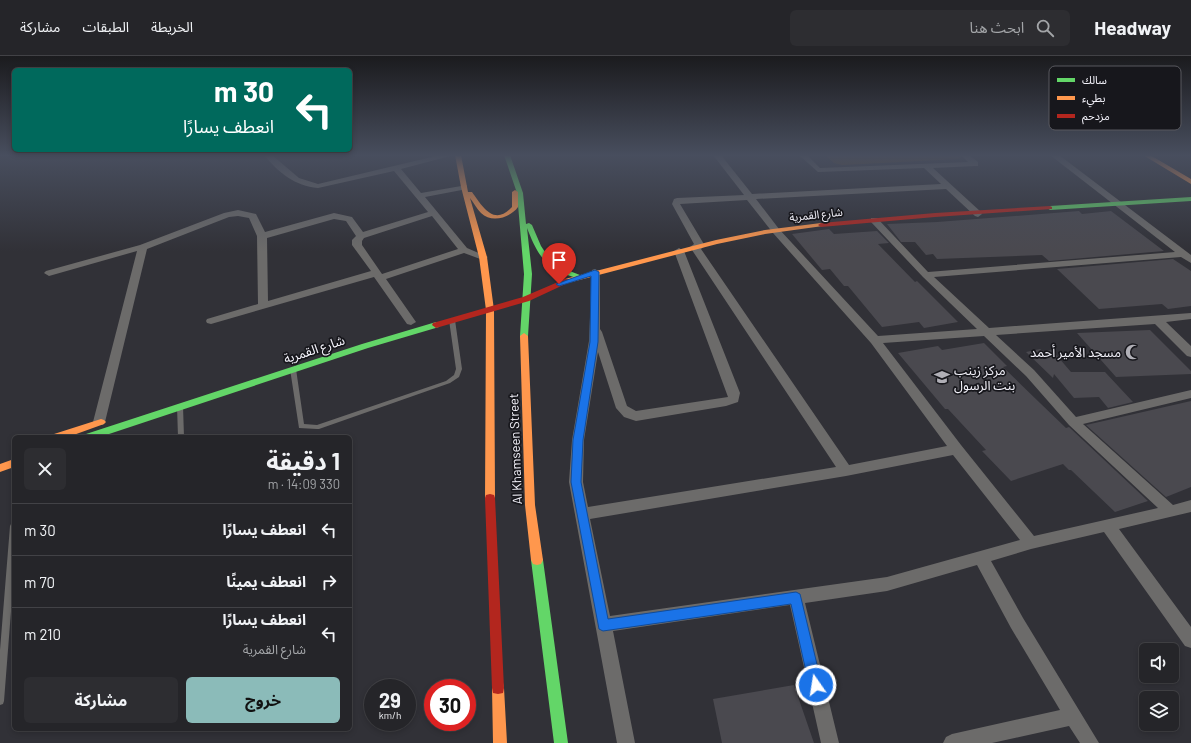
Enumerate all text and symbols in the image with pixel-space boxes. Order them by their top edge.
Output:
search box [790,10,1070,46]
text: Headway [1094,16,1171,39]
icon: search [1034,17,1056,39]
text: مشاركة [20,18,60,35]
text: الطبقات [82,18,129,35]
text: الخريطة [151,18,193,35]
text: ابحث هنا [970,18,1024,36]
legend [1049,66,1181,130]
text: سالك [1082,73,1107,86]
text: 30 m [214,74,274,108]
icon: left [288,84,340,136]
text: بطيء [1082,91,1105,108]
text: مزدحم [1082,109,1110,125]
text: انعطف يسارًا [183,115,274,137]
street label: شارع القمرية [789,205,844,225]
pin [542,243,576,284]
icon: arrive [548,249,570,271]
street label: شارع القمرية [281,332,348,369]
mosque icon: مسجد الأمير أحمد [1124,343,1142,361]
place label: مسجد الأمير أحمد [1030,344,1121,360]
place label: مركز زينب بنت الرسول [954,362,1015,394]
school or university icon: مركز زينب بنت الرسول [933,368,951,386]
street label: Al Khamseen Street [505,393,525,505]
text: 1 دقيقة [266,446,340,475]
button: close [24,448,66,490]
text: 330 m · 14:09 [268,476,340,492]
icon: left [318,519,340,541]
text: انعطف يسارًا [222,520,306,538]
text: 30 m [24,521,56,539]
icon: right [318,571,340,593]
text: انعطف يمينًا [226,572,306,590]
text: 70 m [24,573,55,591]
text: انعطف يسارًا [222,610,306,628]
icon: left [318,623,340,645]
text: 210 m [24,625,61,643]
text: شارع القمرية [243,641,306,657]
map controls [1139,643,1179,731]
button: sound [1139,643,1179,683]
position arrow [795,664,837,706]
button: مشاركة [24,677,178,723]
button: خروج [186,677,340,723]
speed limit sign: 30 [424,679,476,731]
text: 29 [379,688,401,712]
button: layers [1139,691,1179,731]
text: km/h [379,709,401,721]

